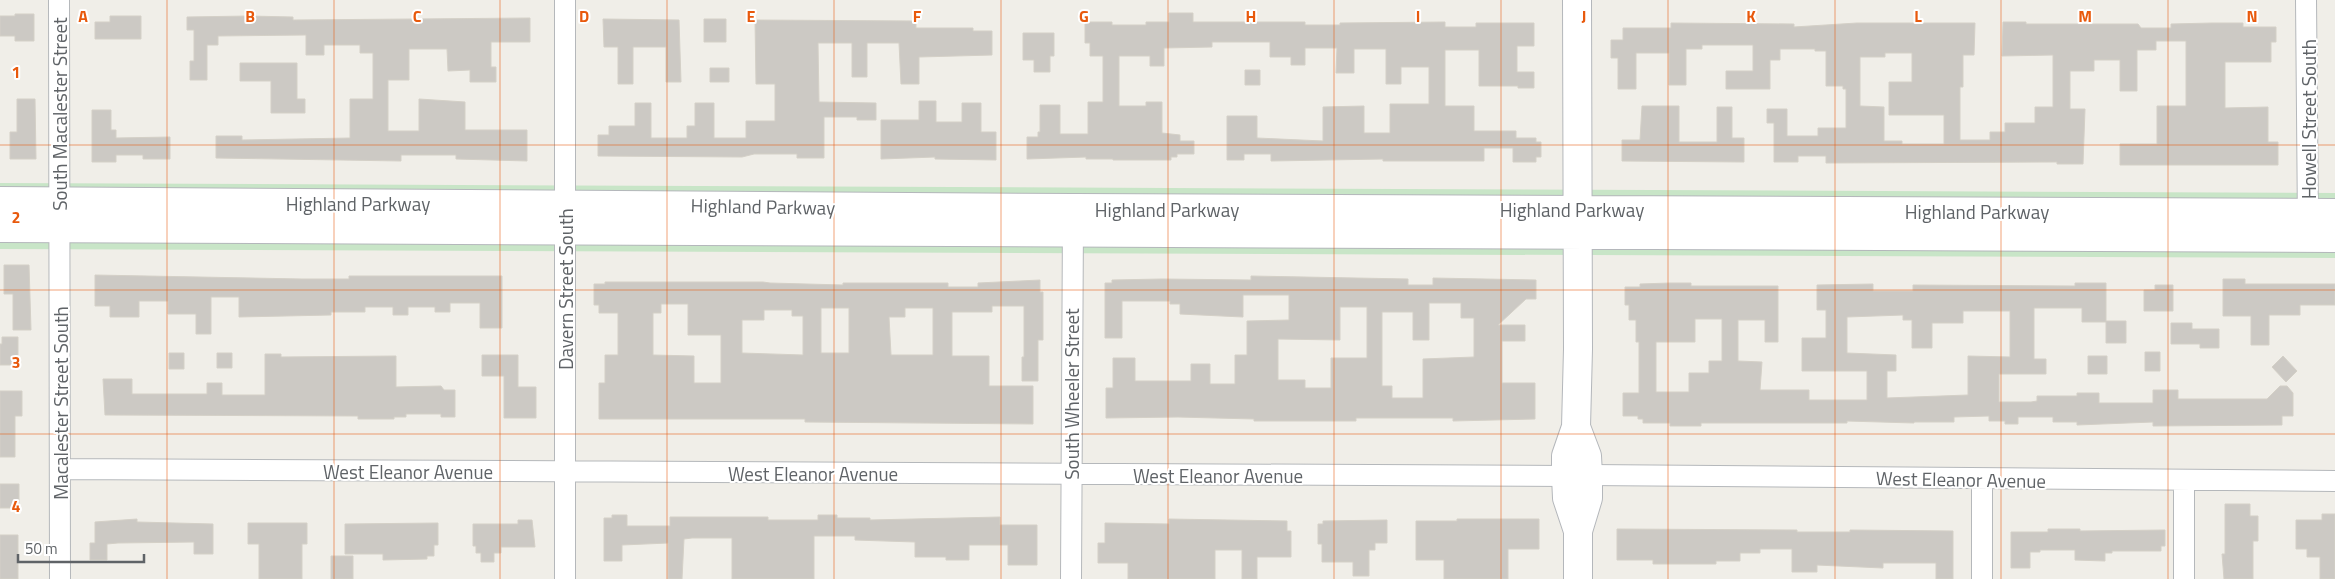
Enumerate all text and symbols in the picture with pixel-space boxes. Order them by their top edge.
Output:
text: A [78,4,88,28]
text: B [245,4,255,28]
text: C [413,4,422,28]
text: D [579,4,589,28]
text: E [747,4,756,28]
text: F [913,4,922,28]
text: G [1079,4,1089,28]
text: H [1246,4,1256,28]
text: I [1416,4,1420,28]
text: J [1582,4,1586,28]
text: K [1746,4,1756,28]
text: L [1914,4,1922,28]
text: M [2078,4,2092,28]
text: N [2246,4,2258,28]
street label: South Macalester Street [45,17,74,211]
street label: Howell Street South [2294,39,2323,199]
text: 1 [12,60,20,84]
street label: Highland Parkway [286,189,430,218]
street label: Highland Parkway [690,190,836,222]
street label: Highland Parkway [1095,195,1239,224]
street label: Highland Parkway [1500,195,1644,224]
street label: Highland Parkway [1905,197,2049,226]
text: 2 [12,205,20,229]
street label: Davern Street South [551,208,580,370]
street label: Macalester Street South [46,306,75,500]
street label: South Wheeler Street [1057,308,1086,480]
text: 3 [12,350,20,374]
street label: West Eleanor Avenue [323,457,493,486]
street label: West Eleanor Avenue [728,459,898,488]
street label: West Eleanor Avenue [1133,461,1303,490]
street label: West Eleanor Avenue [1876,463,2046,495]
text: 4 [12,494,21,518]
scale bar [18,532,144,564]
text: 50 m [25,537,58,560]

